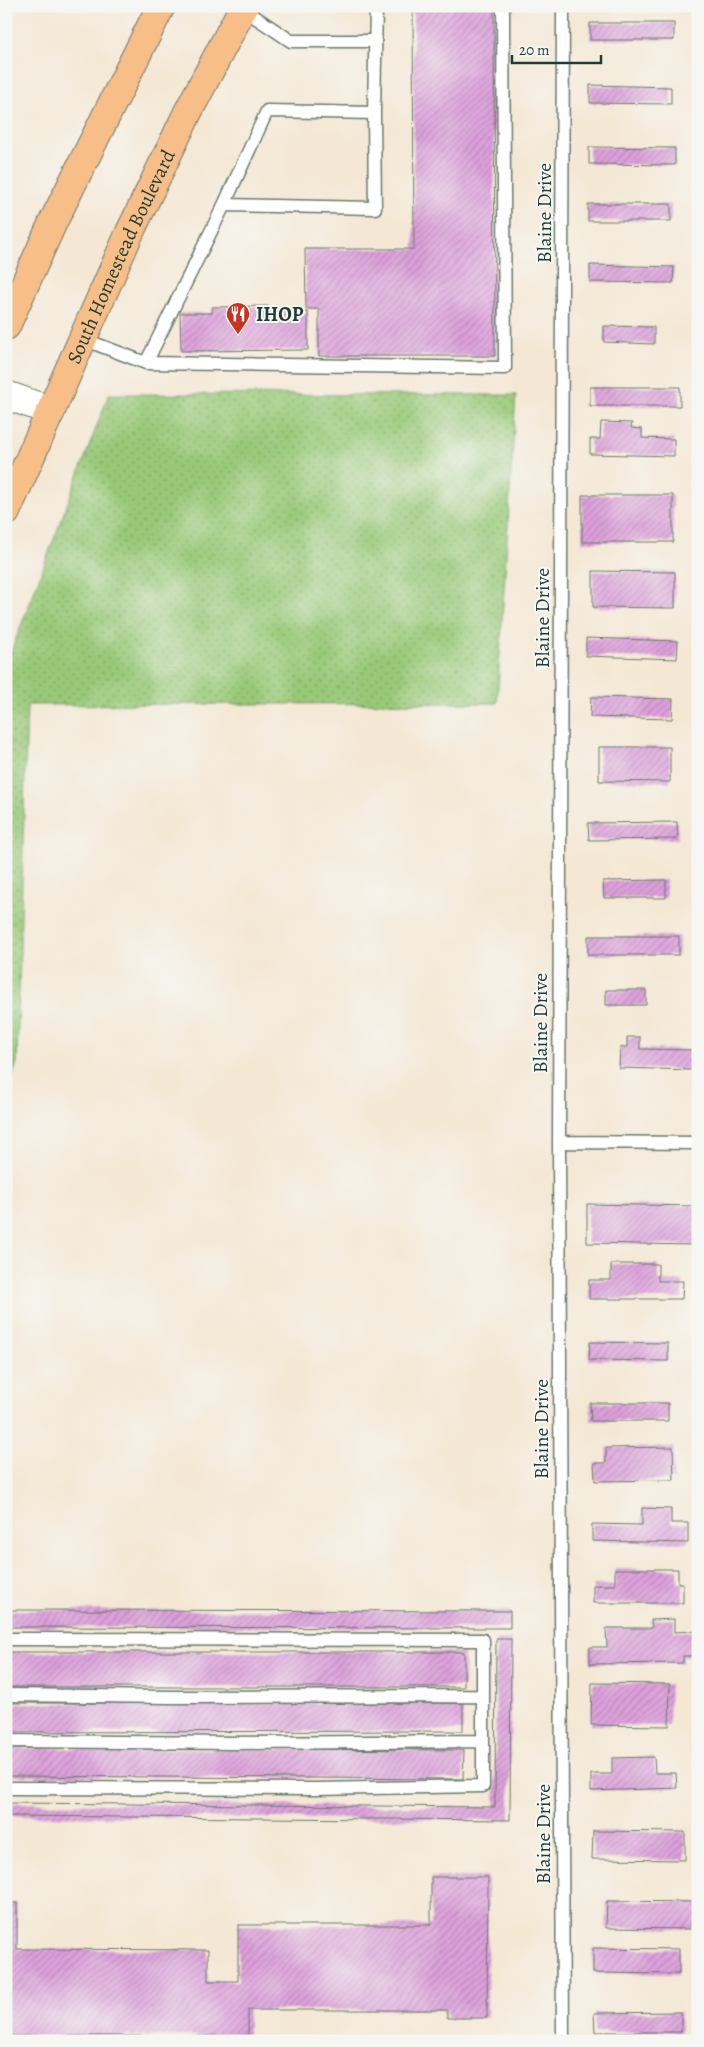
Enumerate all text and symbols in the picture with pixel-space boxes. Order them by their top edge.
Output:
scale bar [512,32,600,64]
text: 20 m [519,40,550,60]
street label: South Homestead Boulevard [60,145,182,368]
street label: Blaine Drive [531,163,558,263]
restaurant icon: IHOP [225,301,251,335]
place label: IHOP [256,301,304,328]
street label: Blaine Drive [529,568,556,668]
street label: Blaine Drive [527,973,554,1073]
street label: Blaine Drive [528,1379,555,1479]
street label: Blaine Drive [530,1784,557,1884]

